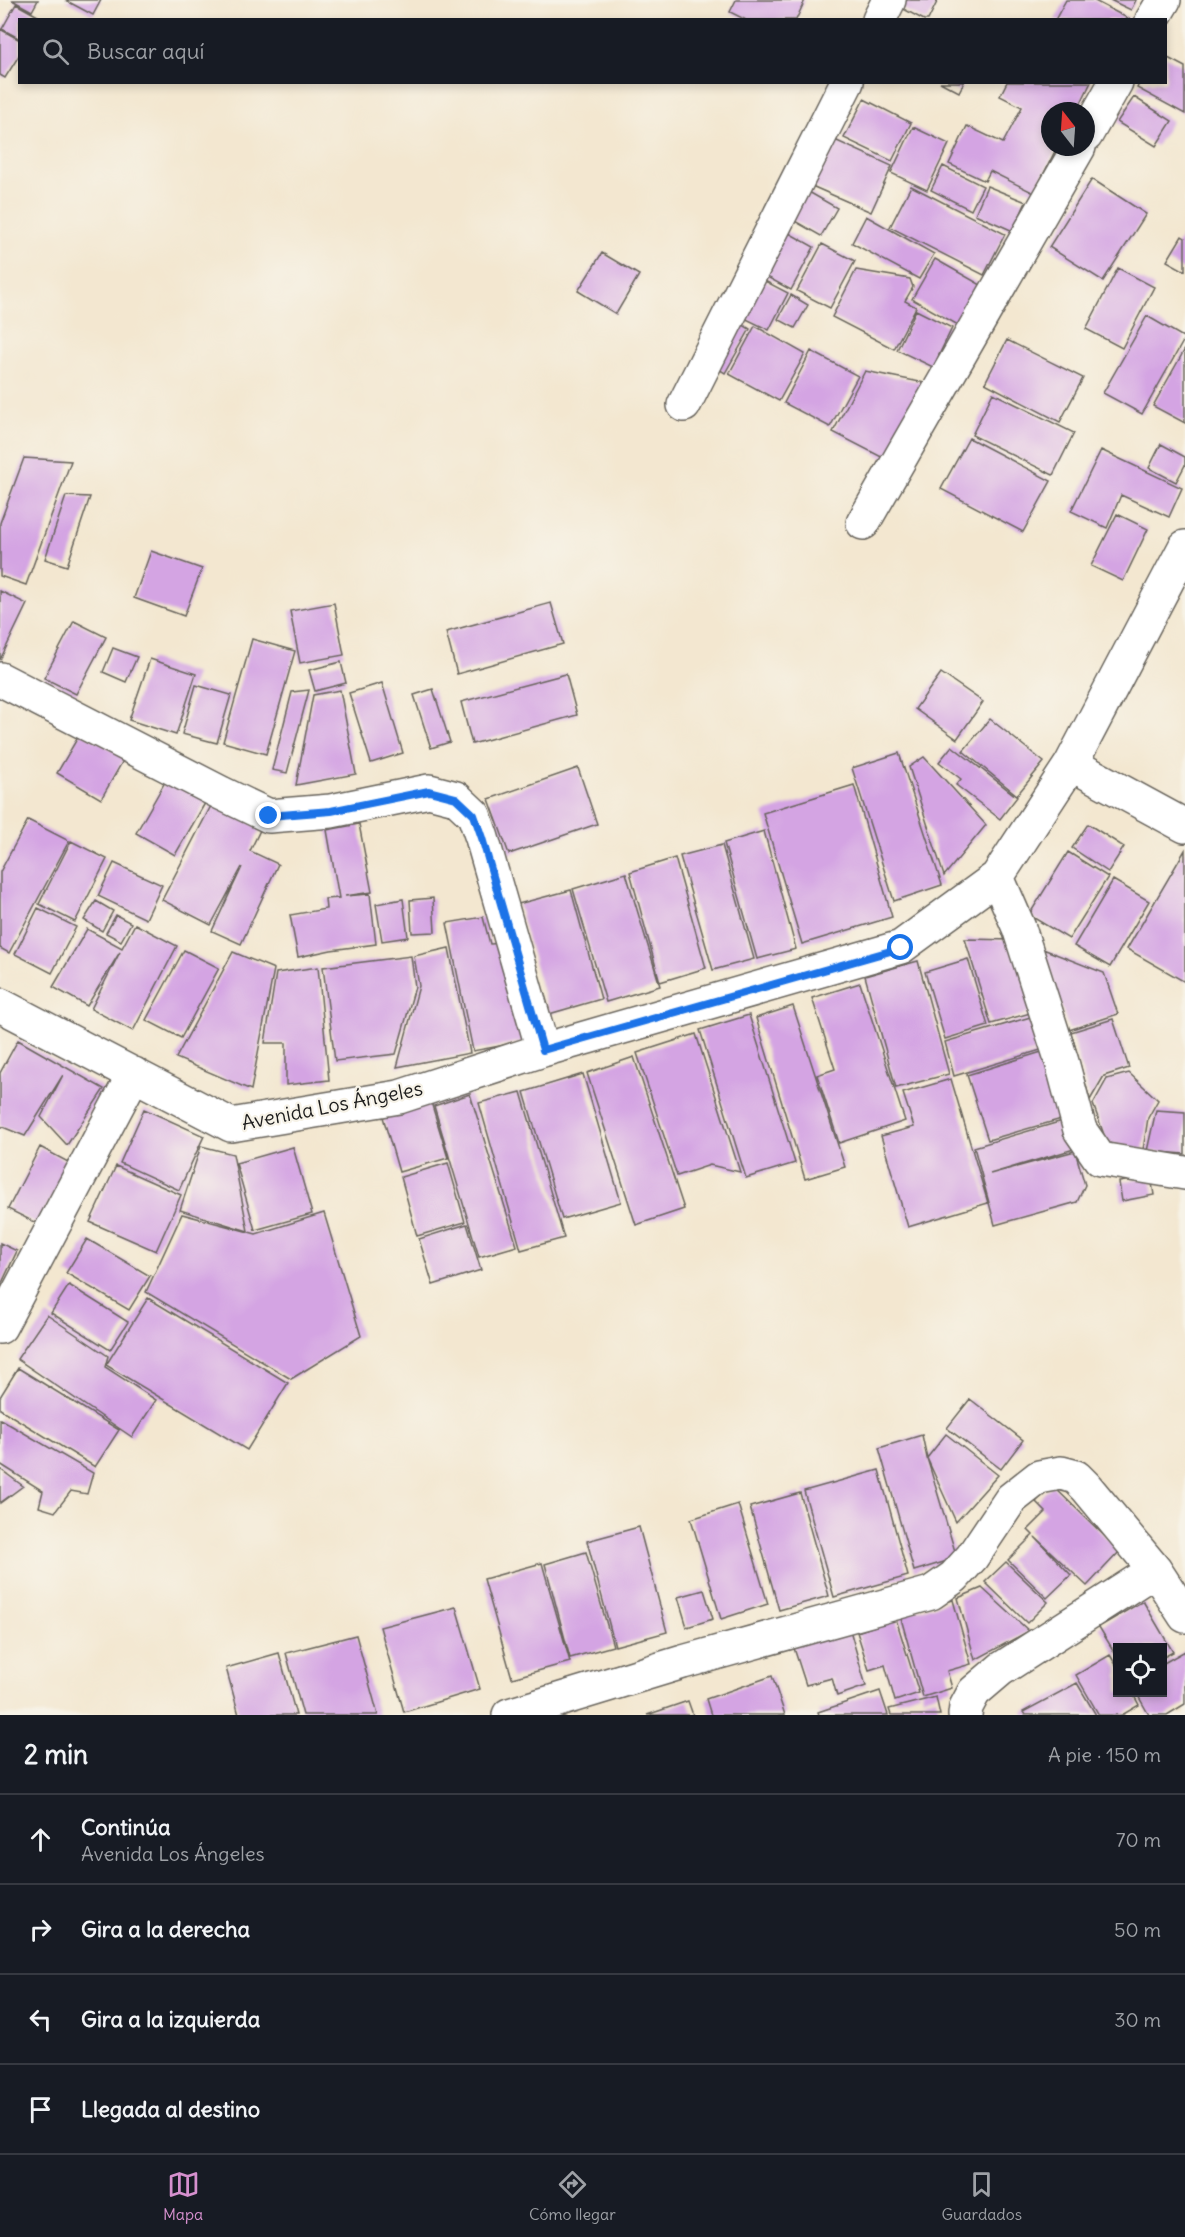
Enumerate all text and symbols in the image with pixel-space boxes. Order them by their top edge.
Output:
search box [18,18,1167,84]
icon: search [39,35,72,68]
text: Buscar aquí [87,37,204,65]
north arrow [1041,102,1095,156]
route end [255,802,281,828]
route start [887,934,913,960]
street label: Avenida Los Ángeles [239,1075,425,1135]
map controls [1113,1643,1167,1697]
button: locate [1113,1643,1167,1697]
text: 2 min [24,1738,88,1771]
text: A pie · 150 m [1048,1742,1161,1767]
text: Continúa [81,1813,170,1841]
icon: ahead [24,1823,57,1856]
text: 70 m [1116,1827,1161,1852]
text: Avenida Los Ángeles [81,1841,265,1866]
icon: right [24,1913,57,1946]
text: Gira a la derecha [81,1915,250,1943]
text: 50 m [1114,1917,1161,1942]
icon: left [24,2003,57,2036]
text: Gira a la izquierda [81,2005,260,2033]
text: 30 m [1114,2007,1161,2032]
icon: arrive [24,2093,57,2126]
text: Llegada al destino [81,2095,260,2123]
tab: Mapa [163,2168,203,2224]
tab: Cómo llegar [529,2168,616,2224]
tab: Guardados [942,2168,1022,2224]

